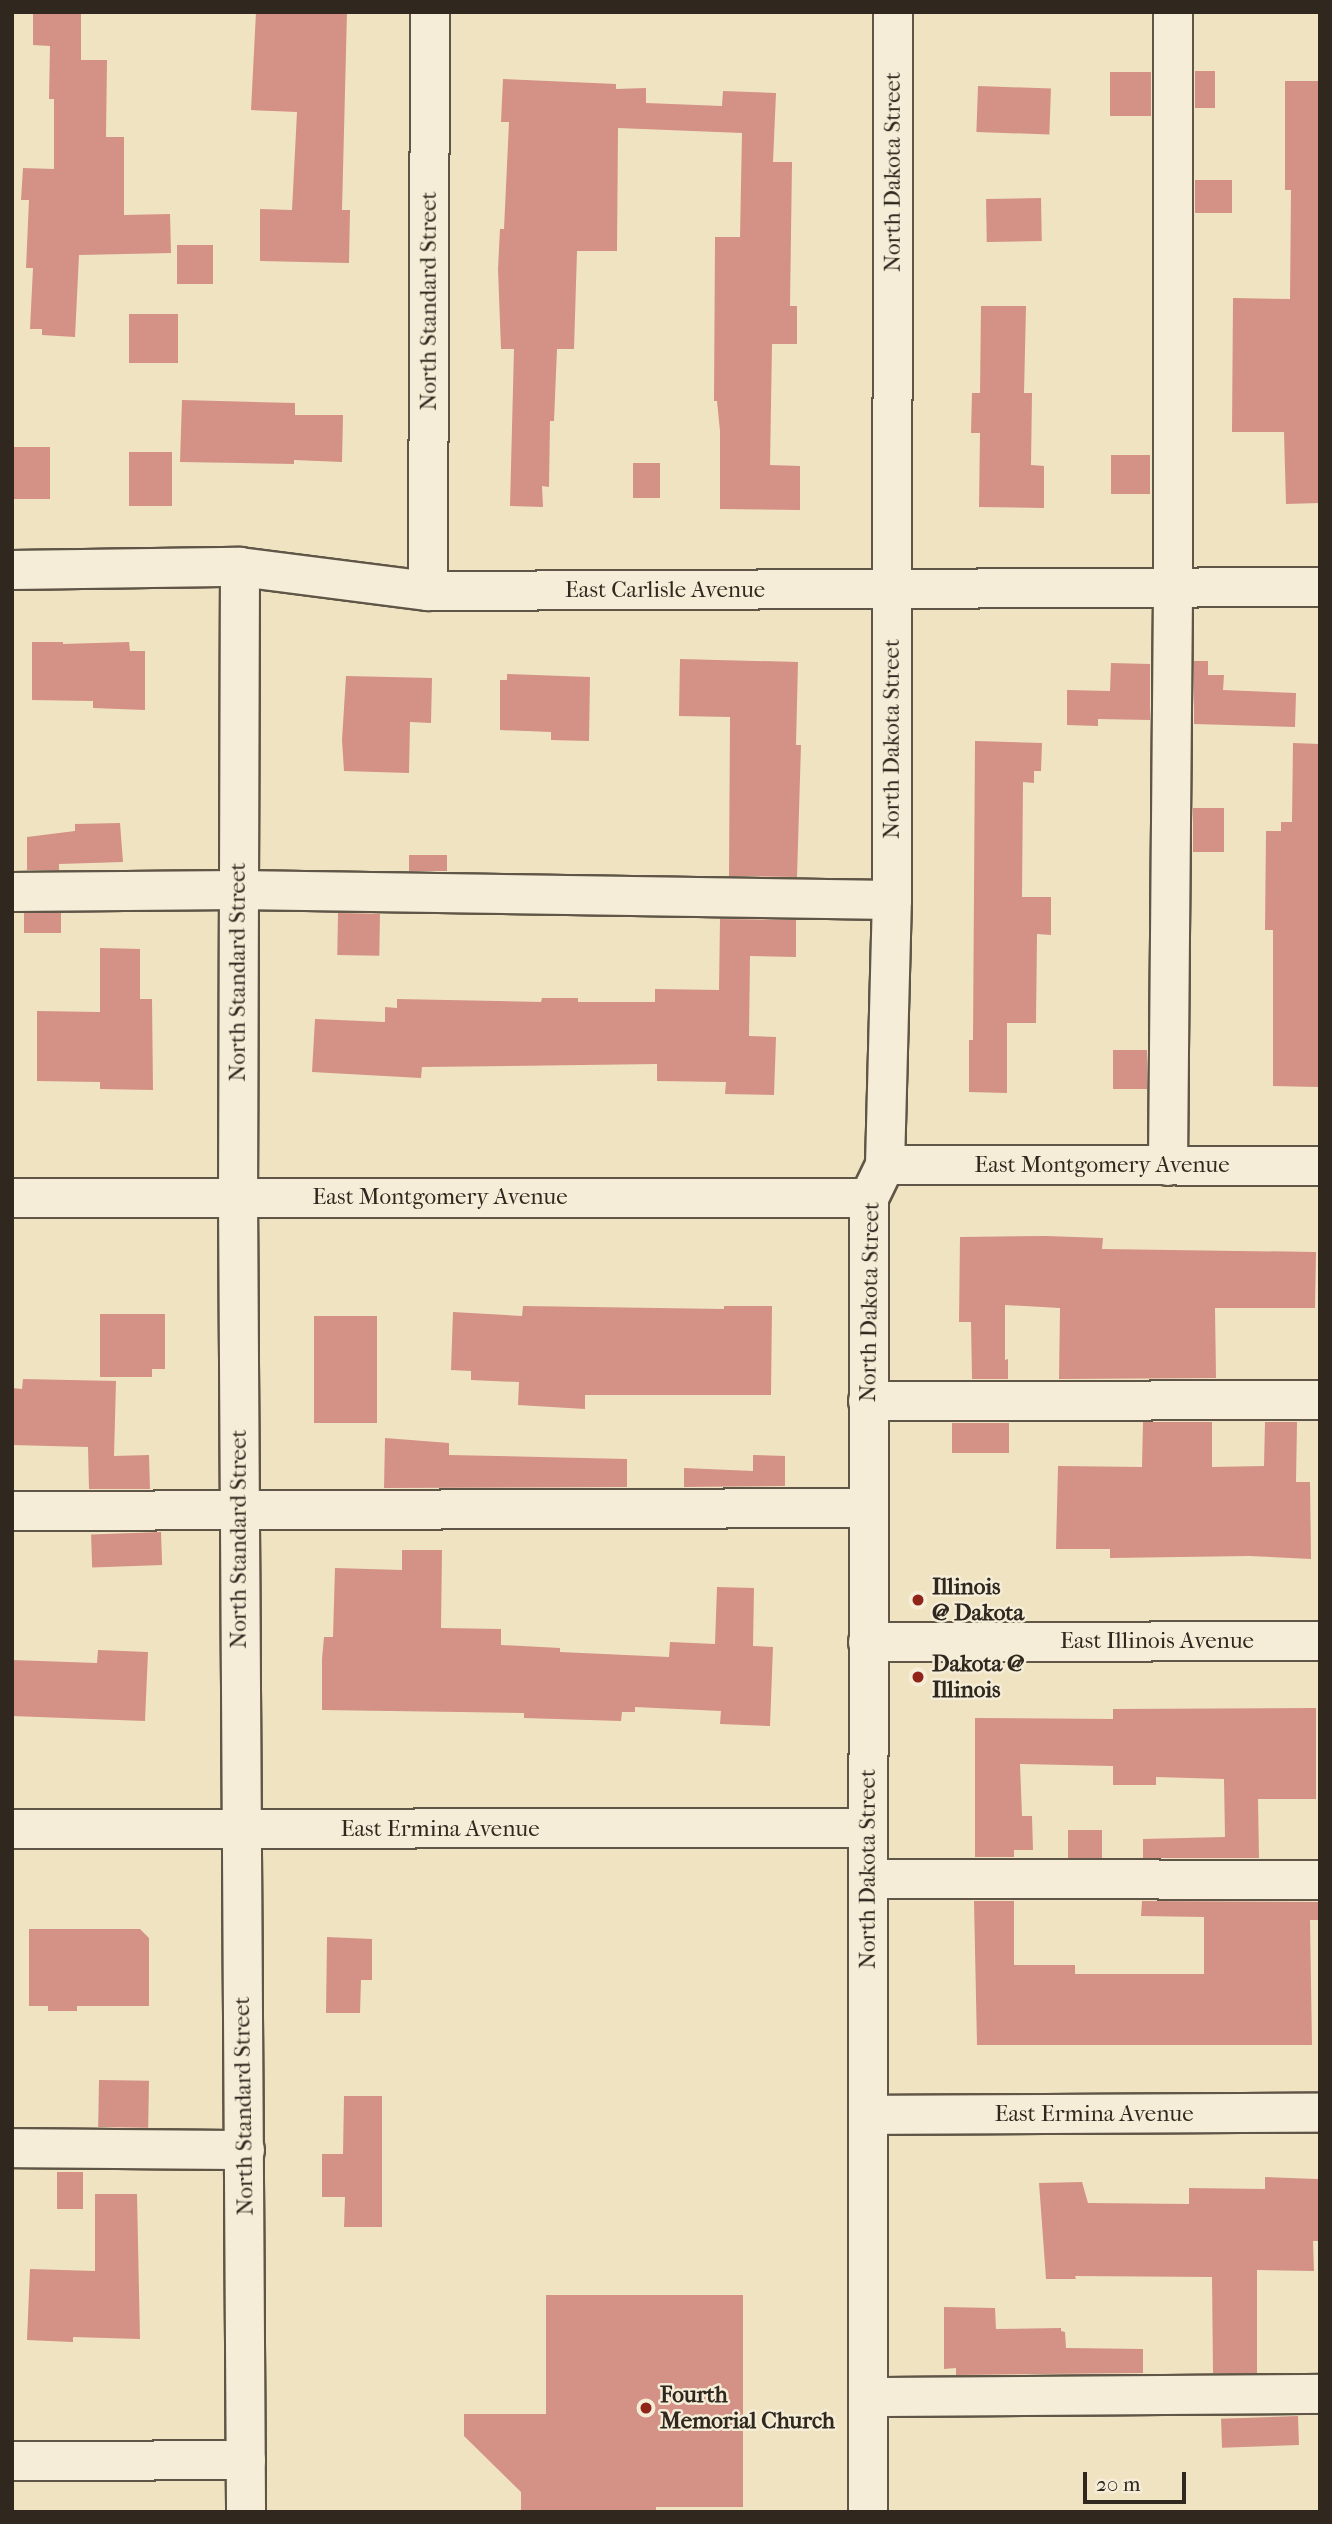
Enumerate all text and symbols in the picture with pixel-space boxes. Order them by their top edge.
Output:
street label: North Dakota Street [879,72,907,272]
street label: North Standard Street [415,191,443,411]
street label: East Carlisle Avenue [565,576,765,604]
street label: North Dakota Street [878,639,906,839]
street label: North Standard Street [224,862,252,1082]
street label: East Montgomery Avenue [974,1151,1230,1179]
street label: East Montgomery Avenue [312,1183,568,1211]
street label: North Dakota Street [854,1202,886,1402]
street label: North Standard Street [225,1429,253,1649]
place label: Illinois @ Dakota [932,1573,1024,1627]
marker: Illinois @ Dakota [910,1592,926,1608]
street label: East Illinois Avenue [1060,1627,1254,1655]
place label: Dakota @ Illinois [932,1650,1024,1704]
marker: Dakota @ Illinois [910,1669,926,1685]
street label: North Dakota Street [854,1769,882,1969]
street label: East Ermina Avenue [340,1815,540,1843]
street label: North Standard Street [228,1996,260,2216]
street label: East Ermina Avenue [994,2100,1194,2128]
place label: Fourth Memorial Church [660,2381,835,2435]
marker: Fourth Memorial Church [638,2400,654,2416]
scale bar [1087,2458,1190,2502]
text: 20 m [1096,2472,1140,2496]

